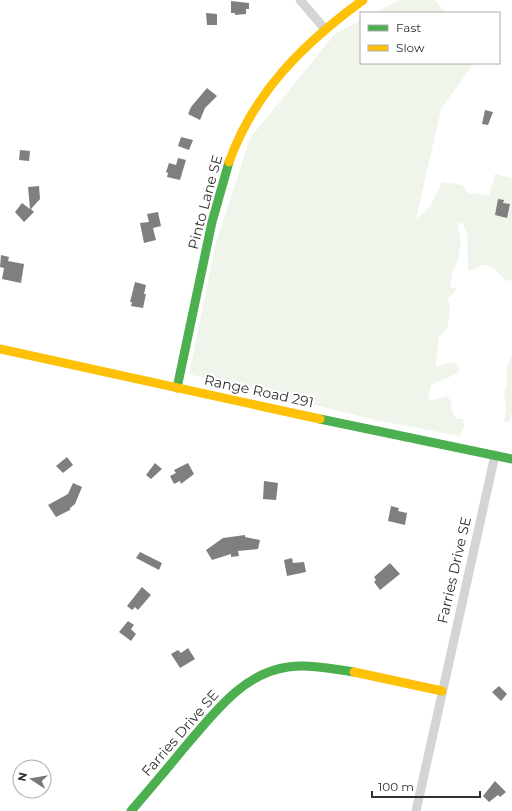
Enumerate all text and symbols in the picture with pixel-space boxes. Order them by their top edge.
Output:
legend [360,12,500,64]
text: Fast [396,20,421,35]
text: Slow [396,40,425,55]
street label: Pinto Lane SE [184,153,226,251]
street label: Range Road 291 [203,371,315,411]
street label: Farries Drive SE [433,515,475,625]
street label: Farries Drive SE [137,686,223,780]
north arrow [12,759,52,799]
text: N [14,771,30,783]
scale bar [372,773,480,799]
text: 100 m [378,779,414,794]

